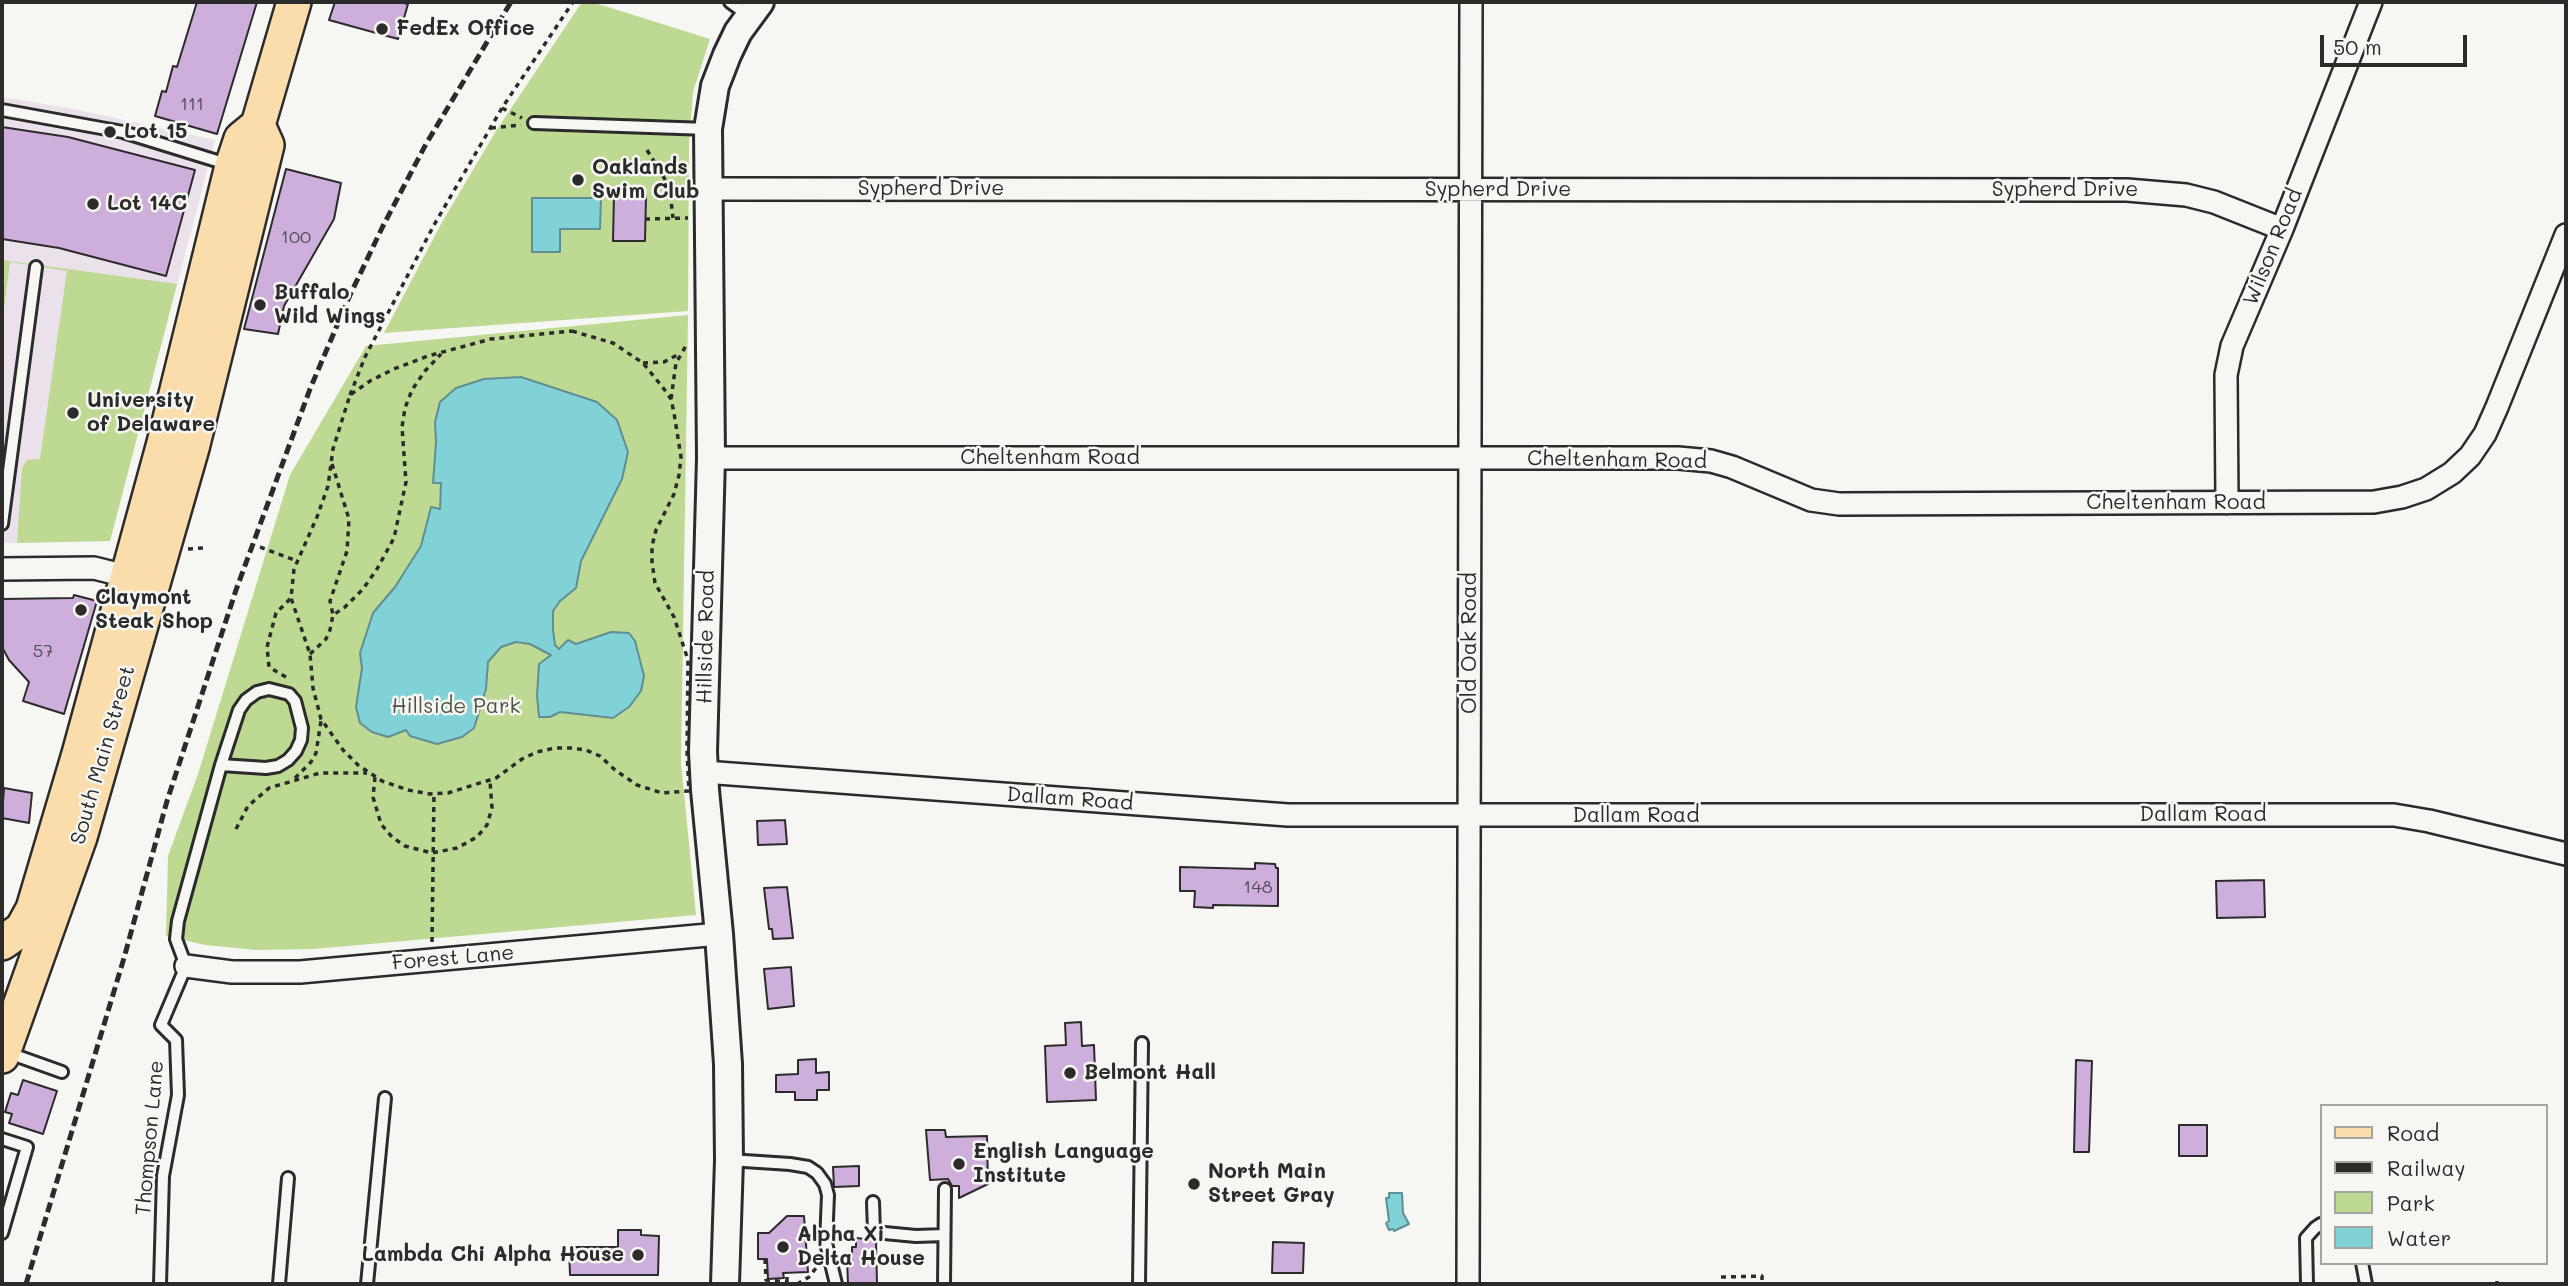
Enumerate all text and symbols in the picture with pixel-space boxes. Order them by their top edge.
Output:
place label: FedEx Office [396,16,535,42]
marker: FedEx Office [374,21,390,37]
scale bar [2323,21,2470,65]
text: 50 m [2333,33,2382,60]
house number: 111 [180,93,204,115]
place label: Lot 15 [124,119,187,145]
marker: Lot 15 [102,124,118,140]
place label: Oaklands Swim Club [592,155,699,205]
marker: Oaklands Swim Club [570,172,586,188]
street label: Sypherd Drive [858,176,1004,202]
street label: Sypherd Drive [1425,177,1571,203]
street label: Sypherd Drive [1992,177,2138,203]
street label: Wilson Road [2238,185,2308,309]
place label: Lot 14C [107,191,187,217]
marker: Lot 14C [85,196,101,212]
house number: 100 [281,226,311,248]
place label: Buffalo Wild Wings [274,280,386,330]
marker: Buffalo Wild Wings [252,297,268,313]
place label: University of Delaware [87,388,215,438]
marker: University of Delaware [65,405,81,421]
street label: Cheltenham Road [960,445,1140,471]
street label: Cheltenham Road [1527,446,1707,474]
street label: Cheltenham Road [2086,490,2266,516]
street label: Hillside Road [692,570,720,704]
street label: Old Oak Road [1457,572,1483,714]
place label: Claymont Steak Shop [95,585,213,635]
marker: Claymont Steak Shop [73,602,89,618]
house number: 57 [33,640,53,662]
street label: South Main Street [65,663,141,847]
park label: Hillside Park [391,694,521,720]
street label: Dallam Road [1006,782,1134,816]
street label: Dallam Road [2140,802,2266,828]
street label: Dallam Road [1573,803,1699,829]
house number: 148 [1243,876,1273,898]
street label: Forest Lane [391,940,515,976]
street label: Thompson Lane [131,1059,169,1217]
place label: Belmont Hall [1084,1060,1216,1086]
marker: Belmont Hall [1062,1065,1078,1081]
legend [2320,1104,2547,1265]
text: Road [2387,1119,2439,1146]
place label: English Language Institute [973,1139,1154,1189]
text: Railway [2387,1154,2466,1181]
marker: English Language Institute [951,1156,967,1172]
place label: North Main Street Gray [1208,1159,1335,1209]
marker: North Main Street Gray [1186,1176,1202,1192]
text: Park [2387,1189,2435,1216]
place label: Alpha Xi Delta House [797,1222,925,1272]
text: Water [2387,1224,2451,1251]
marker: Alpha Xi Delta House [775,1239,791,1255]
place label: Lambda Chi Alpha House [362,1242,624,1268]
marker: Lambda Chi Alpha House [630,1247,646,1263]

